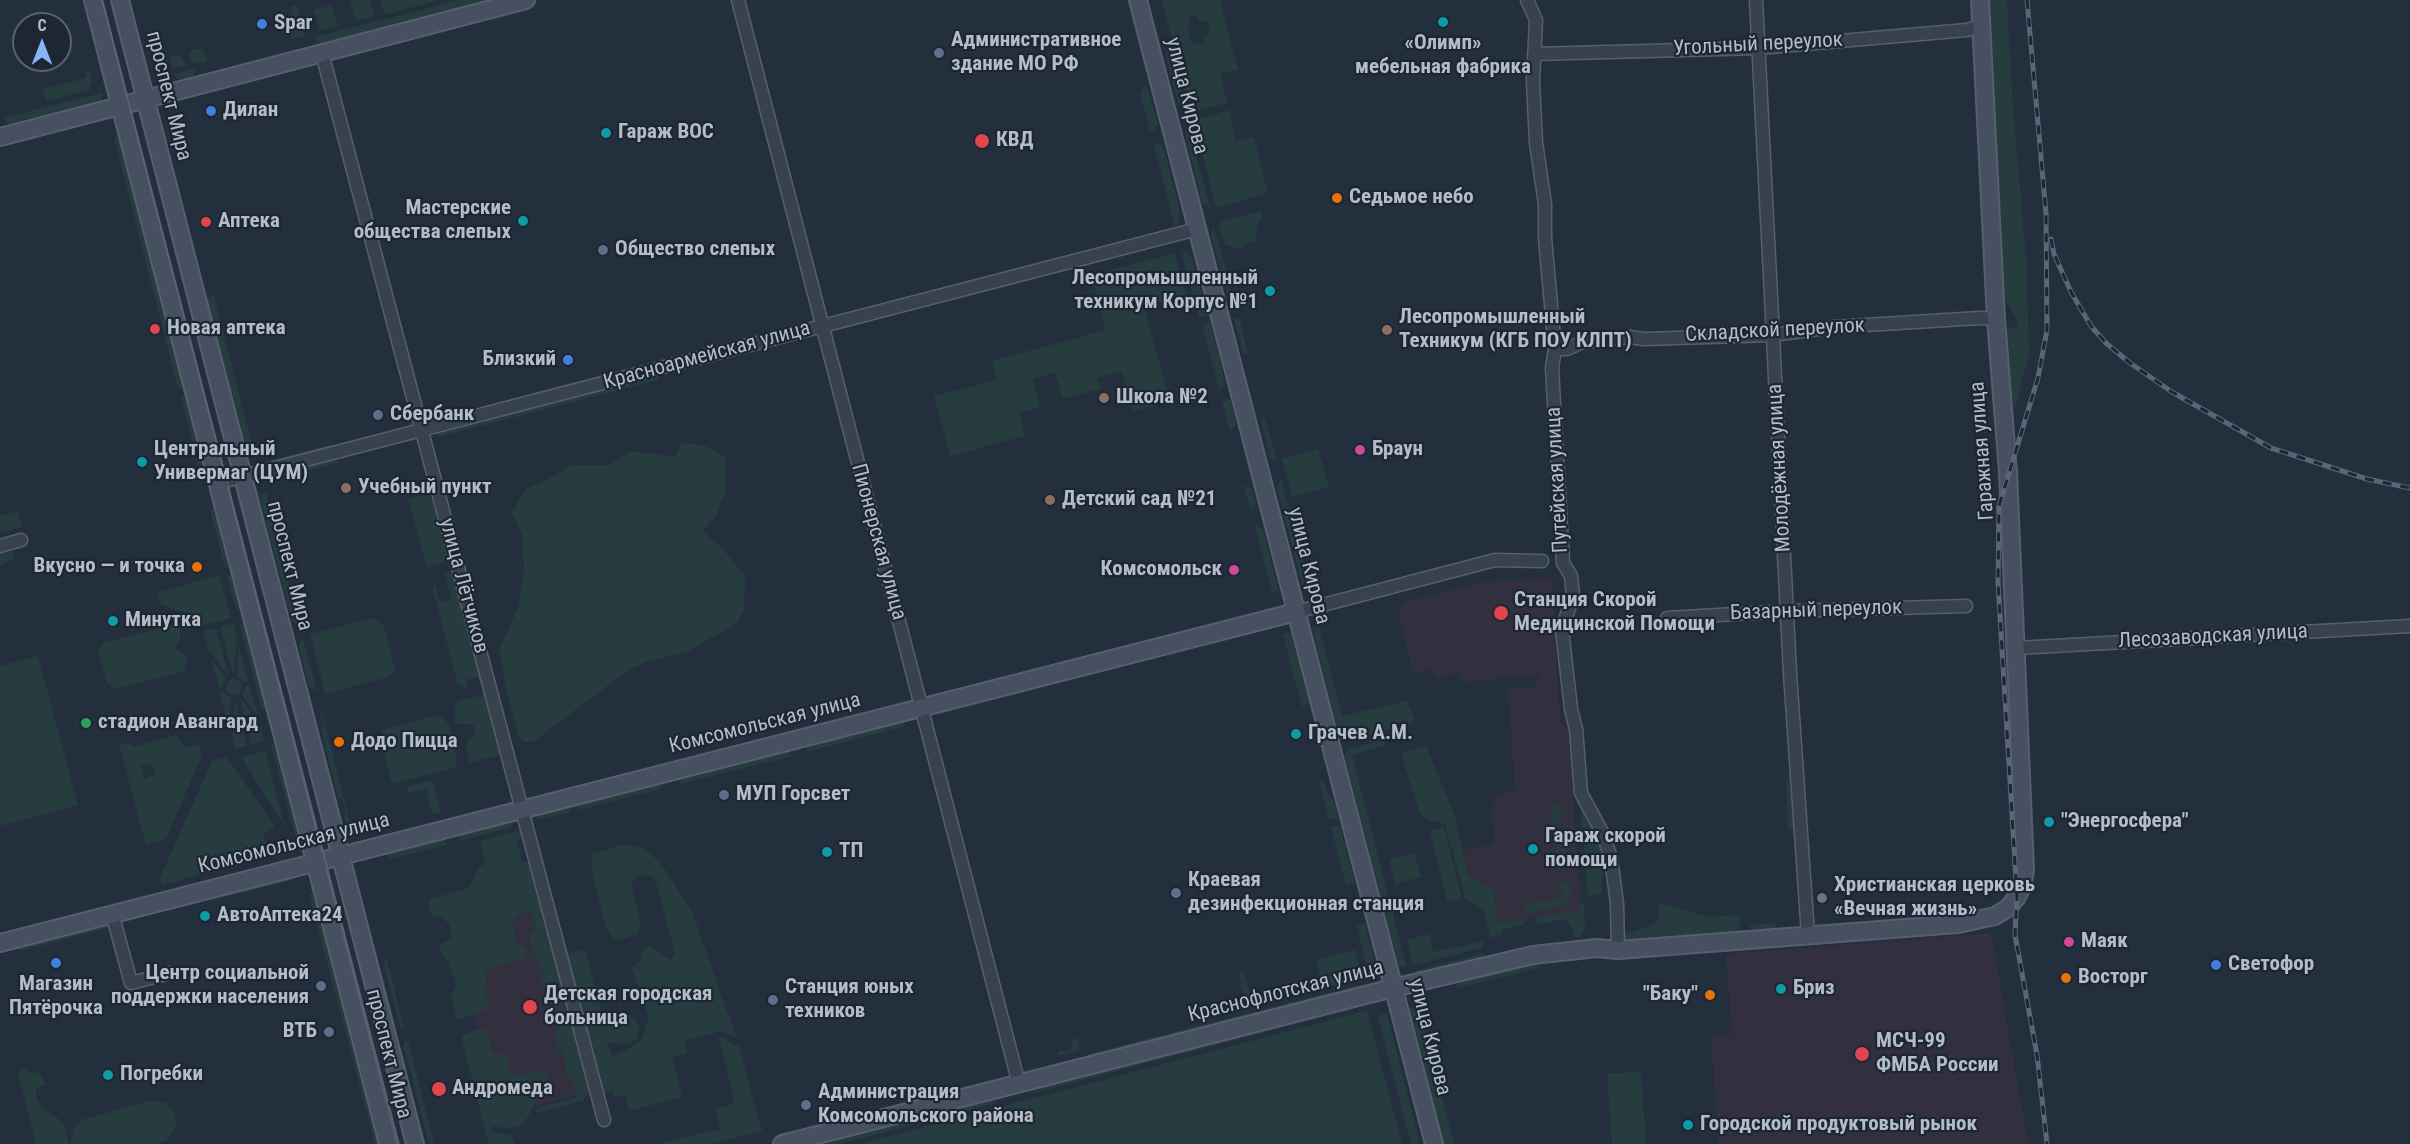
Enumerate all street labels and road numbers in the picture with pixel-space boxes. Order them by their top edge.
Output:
street label: Угольный переулок [1672,28,1844,62]
street label: проспект Мира [140,29,196,163]
street label: улица Кирова [1159,35,1213,157]
street label: Складской переулок [1684,314,1866,348]
street label: Красноармейская улица [601,316,813,396]
street label: Гаражная улица [1966,381,2000,521]
street label: Молодёжная улица [1763,383,1797,553]
street label: Путейская улица [1542,406,1574,554]
street label: Пионерская улица [845,461,911,623]
street label: проспект Мира [261,499,317,633]
street label: улица Кирова [1281,505,1335,627]
street label: улица Лётчиков [433,516,493,656]
street label: Базарный переулок [1730,595,1902,627]
street label: Лесозаводская улица [2118,619,2308,655]
street label: Комсомольская улица [667,688,863,760]
street label: Комсомольская улица [196,808,392,880]
street label: Краснофлотская улица [1186,955,1386,1029]
street label: улица Кирова [1402,976,1456,1098]
street label: проспект Мира [360,987,416,1121]

